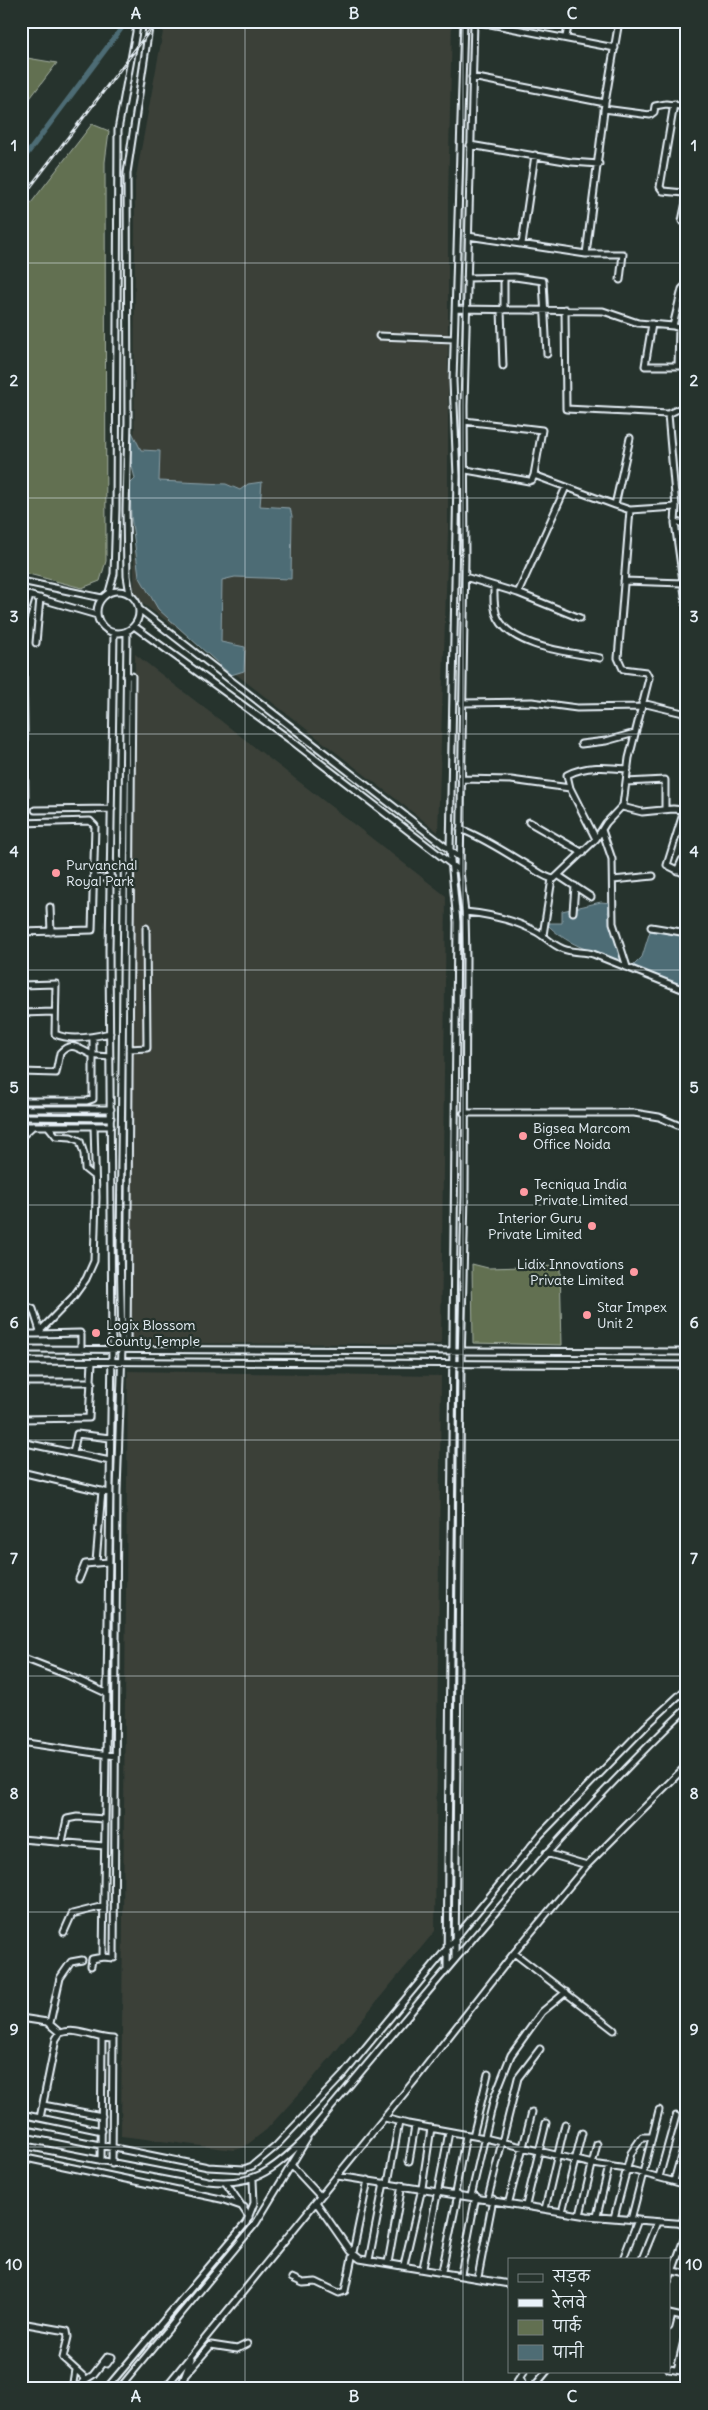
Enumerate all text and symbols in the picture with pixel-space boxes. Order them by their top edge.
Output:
text: A [131,3,141,23]
text: B [349,3,360,23]
text: C [567,3,578,23]
text: 1 [11,135,17,155]
text: 1 [691,135,697,155]
text: 2 [10,370,19,390]
text: 2 [690,370,699,390]
text: 3 [9,606,19,626]
text: 3 [689,606,699,626]
text: 4 [9,841,19,861]
text: 4 [689,841,699,861]
place label: Purvanchal Royal Park [66,856,137,890]
marker: Purvanchal Royal Park [50,867,62,879]
text: 5 [9,1077,19,1097]
text: 5 [689,1077,699,1097]
place label: Bigsea Marcom Office Noida [533,1119,630,1153]
marker: Bigsea Marcom Office Noida [517,1130,529,1142]
place label: Tecniqua India Private Limited [534,1175,628,1209]
marker: Tecniqua India Private Limited [518,1186,530,1198]
place label: Interior Guru Private Limited [488,1209,582,1243]
marker: Interior Guru Private Limited [586,1220,598,1232]
place label: Lidix Innovations Private Limited [517,1255,624,1289]
marker: Lidix Innovations Private Limited [628,1266,640,1278]
place label: Star Impex Unit 2 [597,1298,667,1332]
marker: Star Impex Unit 2 [581,1309,593,1321]
text: 6 [9,1312,19,1332]
text: 6 [689,1312,699,1332]
place label: Logix Blossom County Temple [106,1316,200,1350]
marker: Logix Blossom County Temple [90,1327,102,1339]
text: 7 [10,1548,18,1568]
text: 7 [690,1548,698,1568]
text: 8 [9,1783,19,1803]
text: 8 [689,1783,699,1803]
text: 9 [9,2019,19,2039]
text: 9 [689,2019,699,2039]
text: 10 [6,2254,22,2274]
text: 10 [686,2254,702,2274]
legend [508,2258,670,2372]
text: सड़क [552,2267,591,2287]
text: रेलवे [551,2289,587,2312]
text: पार्क [552,2315,583,2336]
text: पानी [552,2341,585,2362]
text: A [131,2386,141,2406]
text: B [349,2386,360,2406]
text: C [567,2386,578,2406]

